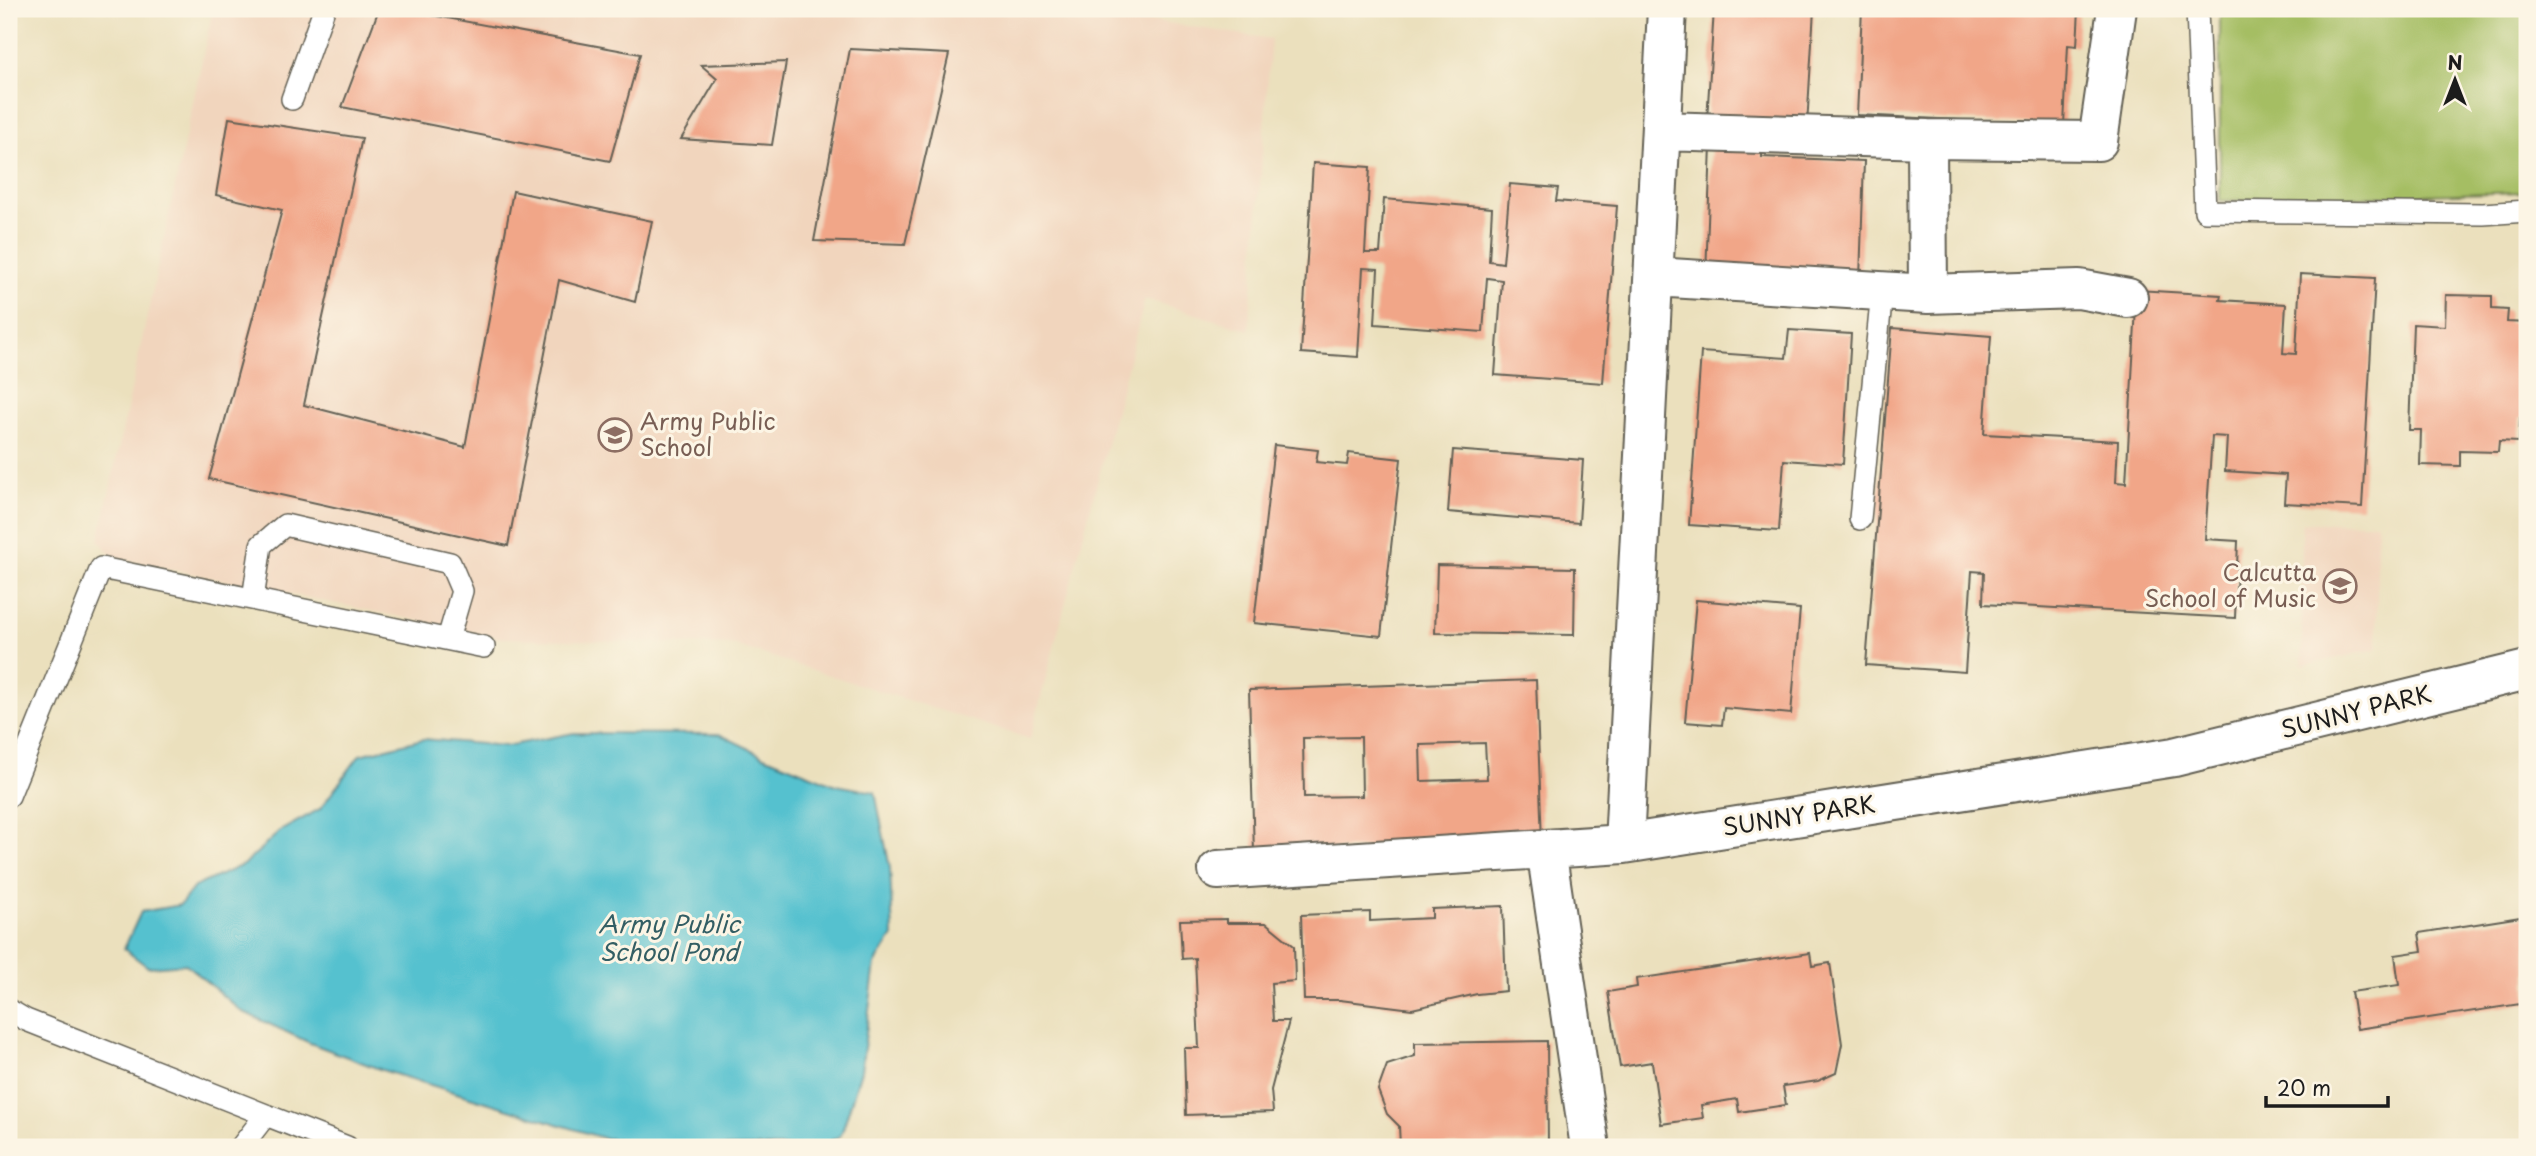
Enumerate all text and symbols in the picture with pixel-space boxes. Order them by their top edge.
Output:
north arrow [2420,46,2490,116]
text: N [2447,48,2463,76]
place label: Army Public School [640,403,776,464]
school or university icon: Army Public School [596,416,634,454]
place label: Calcutta School of Music [2145,554,2317,615]
school or university icon: Calcutta School of Music [2321,567,2359,605]
street label: SUNNY PARK [2277,675,2435,746]
street label: SUNNY PARK [1720,785,1878,844]
water label: Army Public School Pond [598,905,742,969]
scale bar [2266,1065,2389,1109]
text: 20 m [2277,1071,2331,1103]

